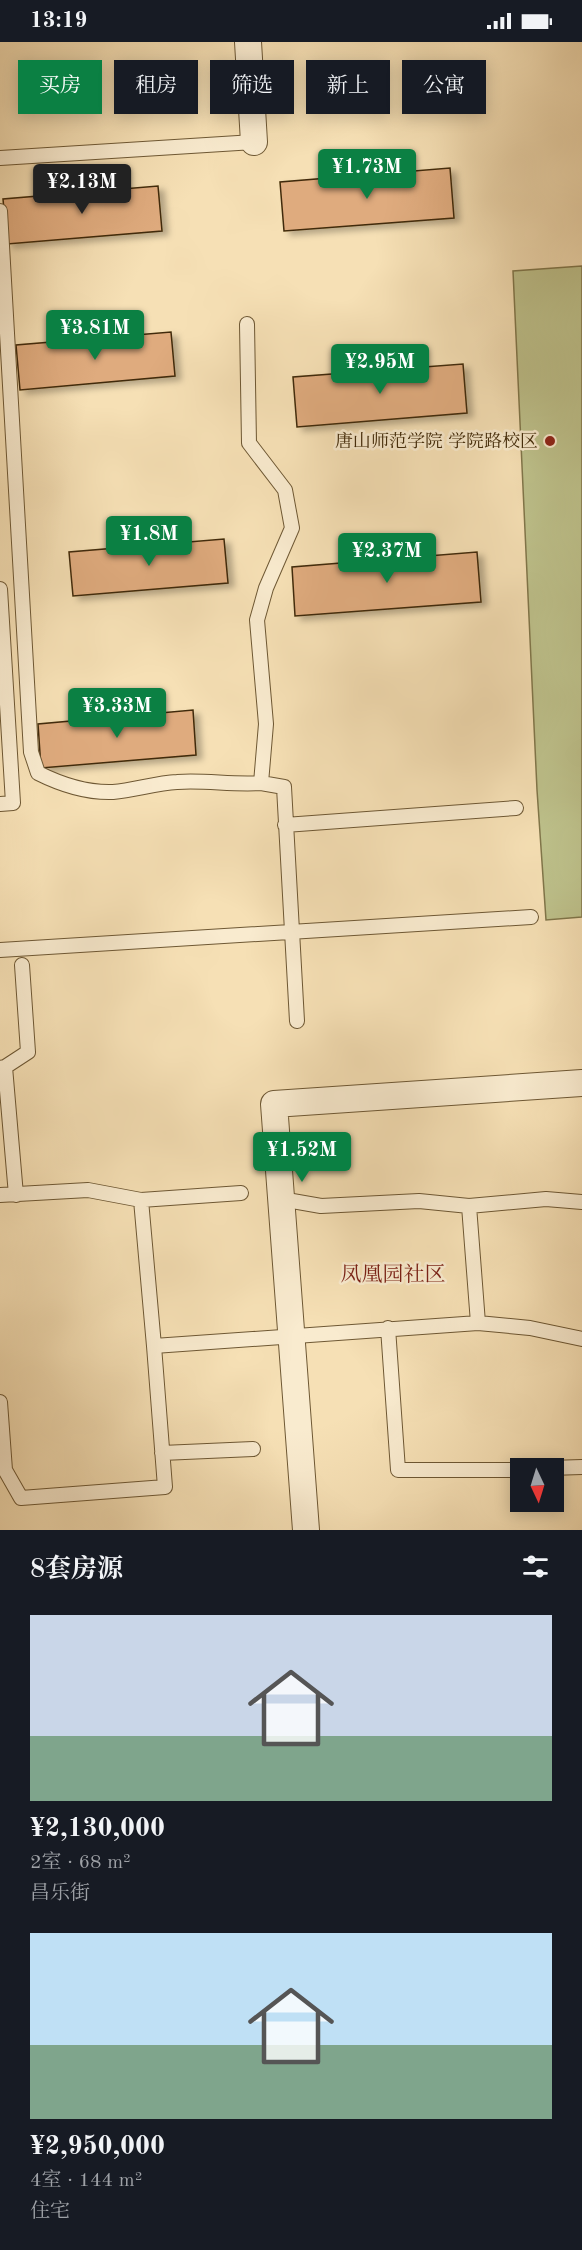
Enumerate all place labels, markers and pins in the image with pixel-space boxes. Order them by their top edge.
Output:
pin: ¥1.73M [318,149,416,200]
pin: ¥2.13M [33,164,131,215]
pin: ¥3.81M [46,310,144,361]
pin: ¥2.95M [331,344,429,395]
place label: 唐山师范学院 学院路校区 [335,431,538,451]
marker: 唐山师范学院 学院路校区 [543,434,557,448]
pin: ¥1.8M [107,516,191,567]
pin: ¥2.37M [338,533,436,584]
pin: ¥3.33M [68,688,166,739]
pin: ¥1.52M [253,1132,351,1183]

